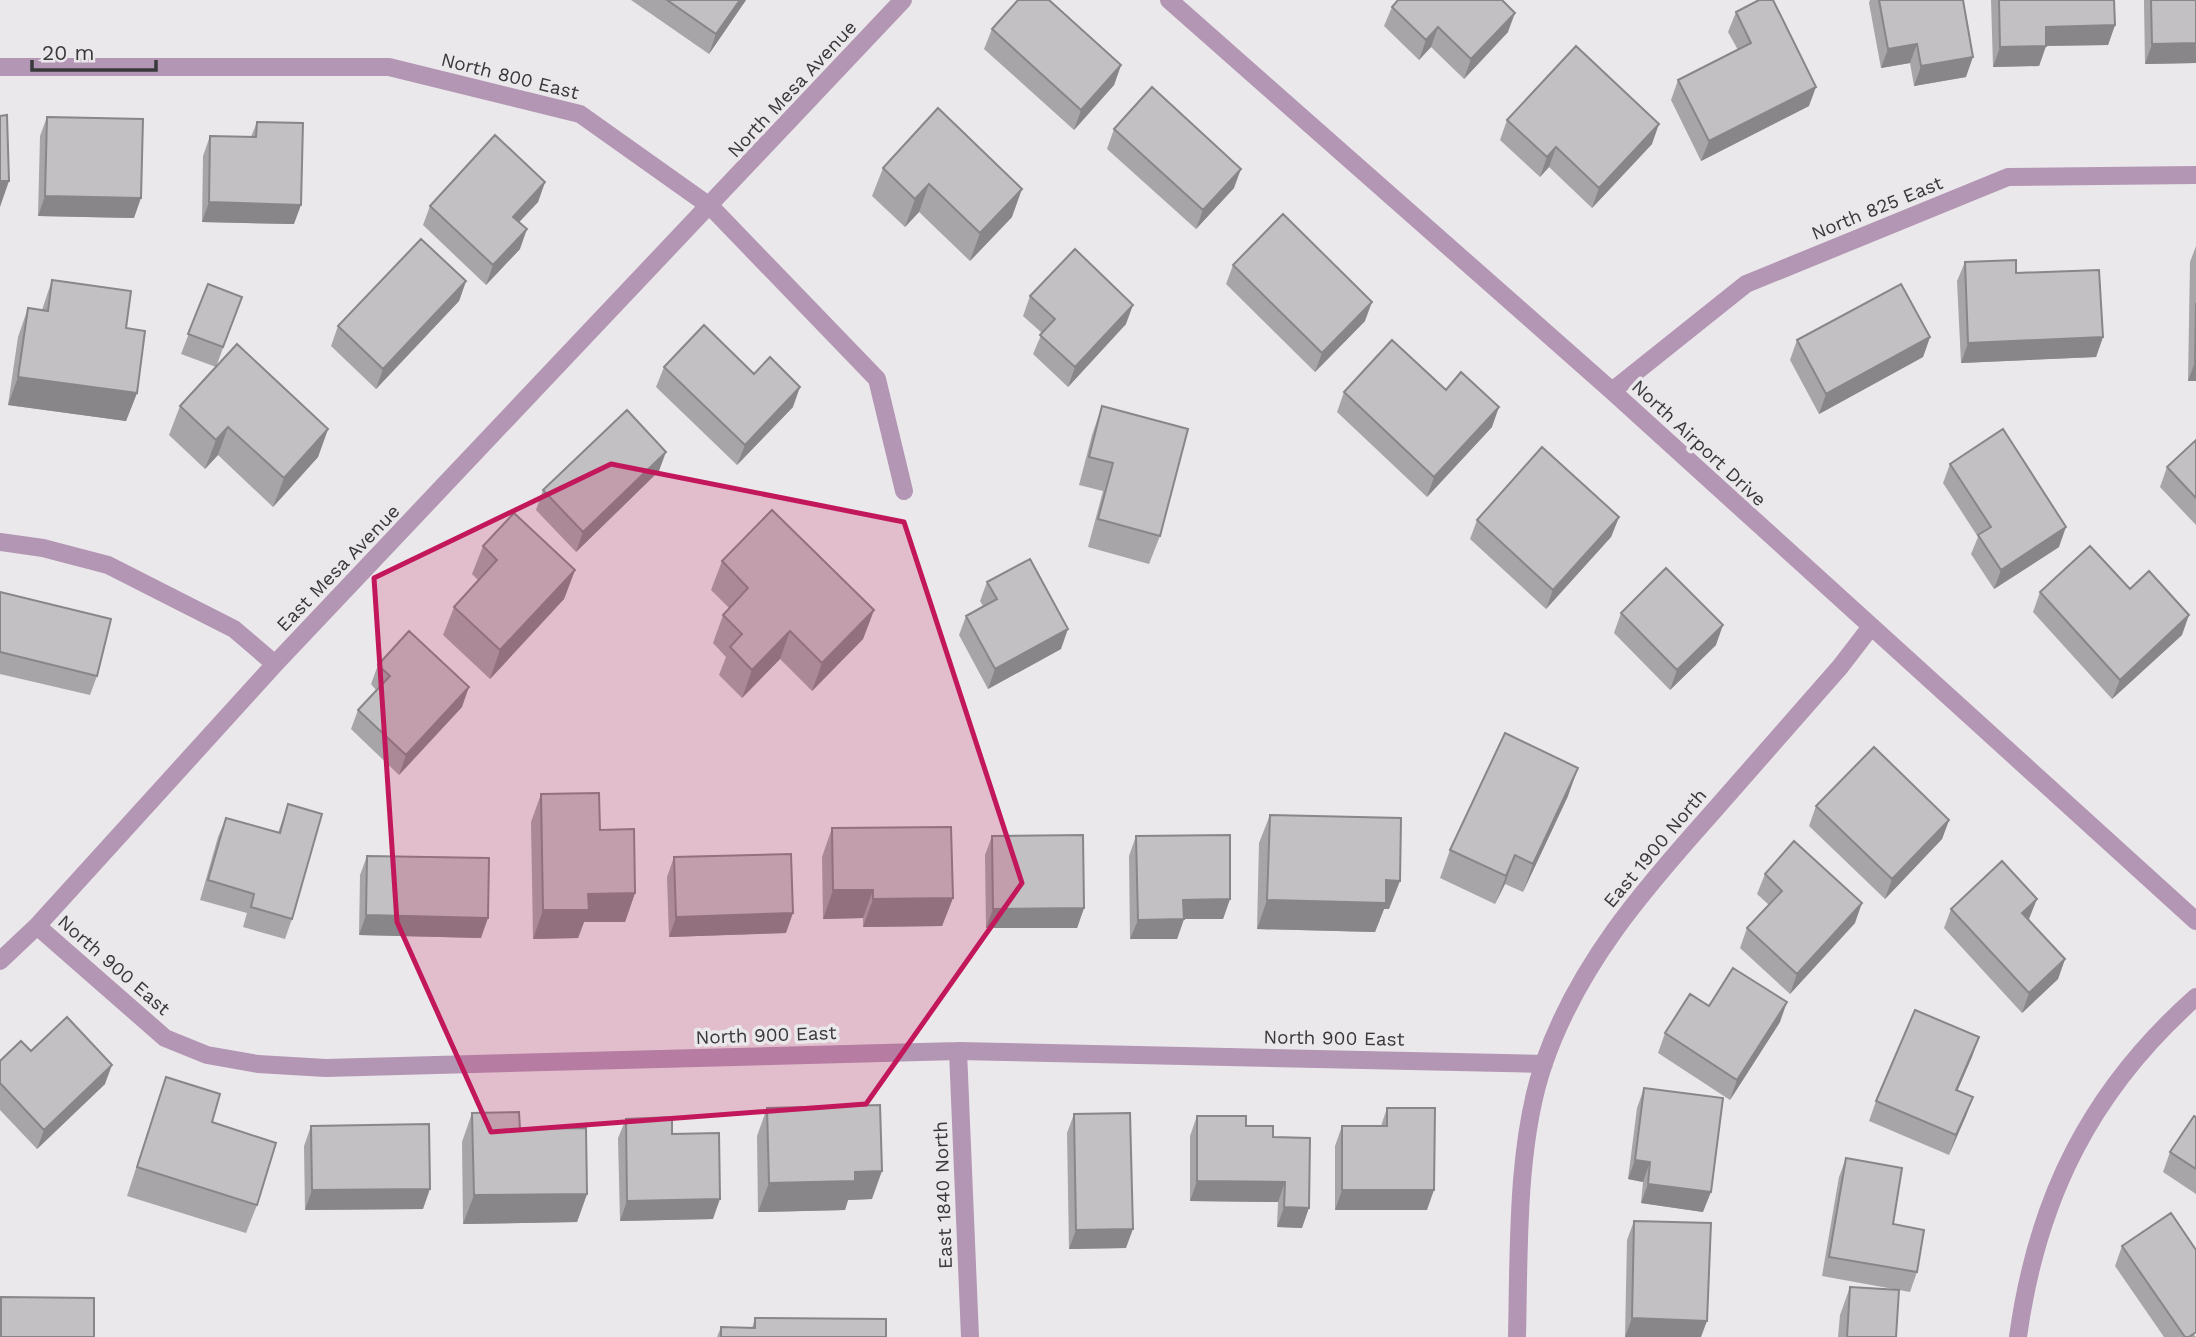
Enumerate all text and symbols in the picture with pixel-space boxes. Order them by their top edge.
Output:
street label: North Mesa Avenue [723,16,861,162]
scale bar [32,28,156,72]
text: 20 m [42,40,94,65]
street label: North 800 East [439,48,581,104]
street label: North 825 East [1808,171,1946,245]
street label: North Airport Drive [1627,375,1771,511]
street label: East Mesa Avenue [272,500,404,636]
street label: East 1900 North [1599,784,1711,912]
street label: North 900 East [53,910,175,1020]
street label: North 900 East [695,1021,837,1049]
street label: North 900 East [1263,1025,1405,1051]
street label: East 1840 North [929,1121,957,1269]

